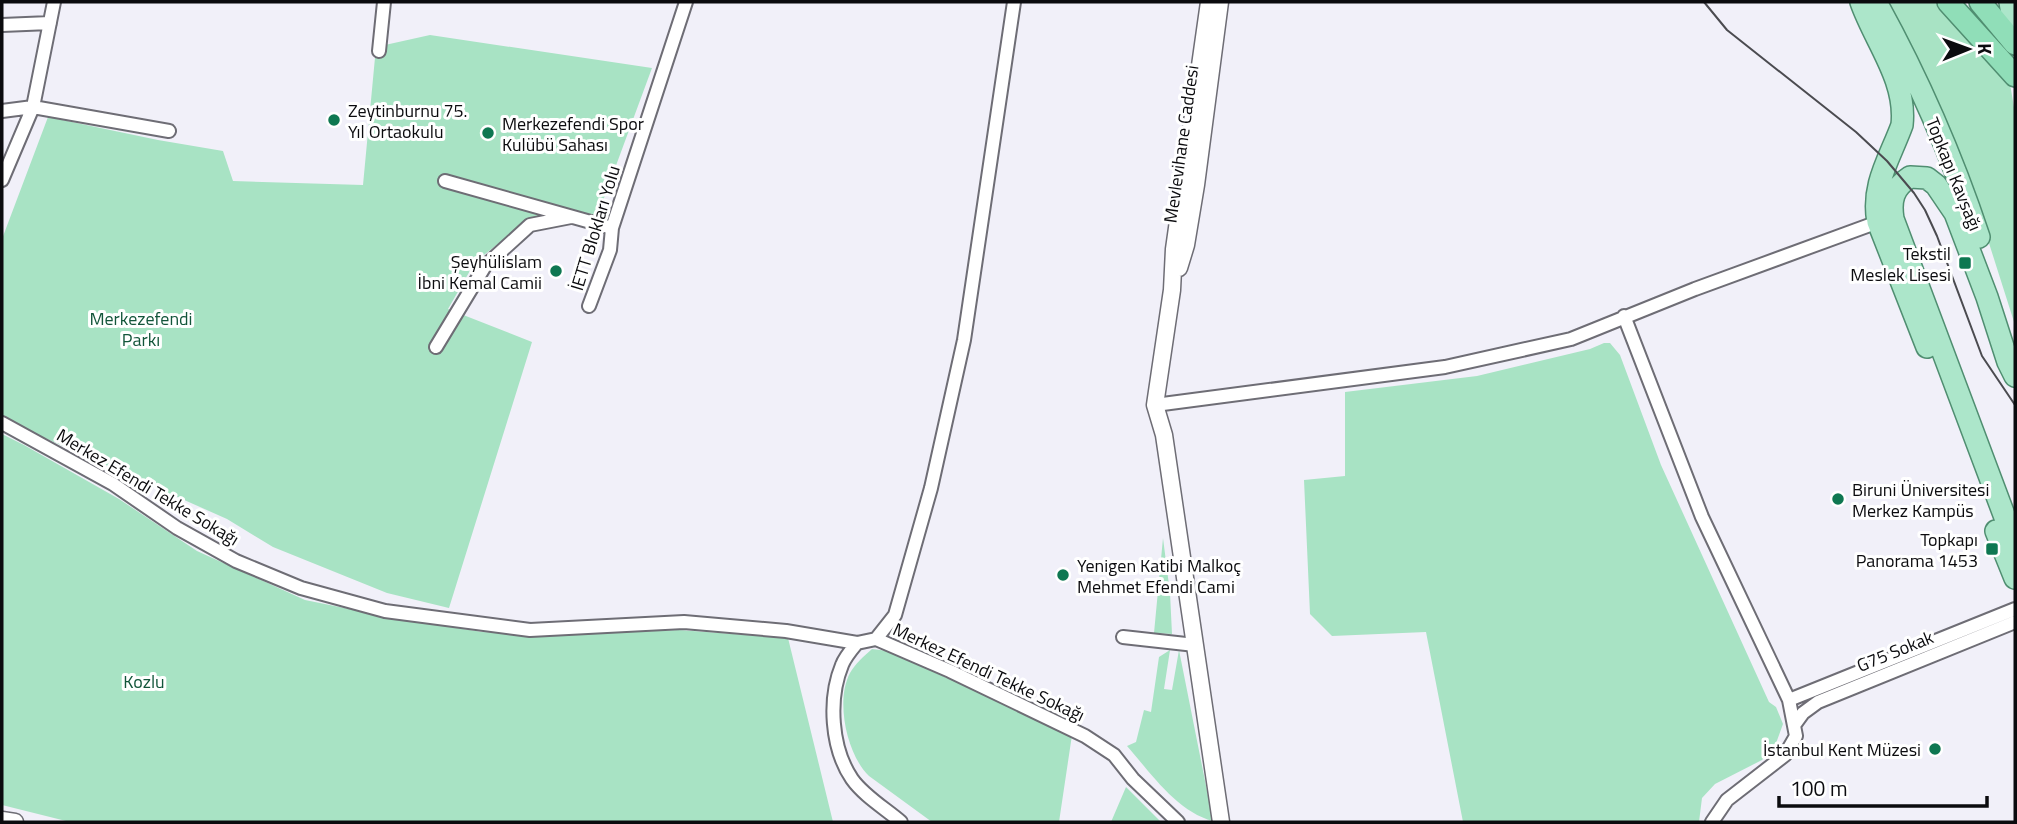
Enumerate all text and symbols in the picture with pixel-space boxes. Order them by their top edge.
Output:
north arrow [1933,14,2003,84]
text: K [1971,43,2000,55]
street label: Mevlevihane Caddesi [1157,63,1205,225]
place label: Zeytinburnu 75. Yıl Ortaokulu [348,97,468,145]
place label: Merkezefendi Spor Kulübü Sahası [502,110,644,158]
marker: Zeytinburnu 75. Yıl Ortaokulu [326,112,342,128]
street label: Topkapı Kavşağı [1919,113,1989,235]
marker: Merkezefendi Spor Kulübü Sahası [480,125,496,141]
street label: İETT Blokları Yolu [563,162,627,294]
place label: Tekstil Meslek Lisesi [1850,240,1951,288]
place label: Şeyhülislam İbni Kemal Camii [418,248,542,296]
marker: Tekstil Meslek Lisesi [1957,255,1973,271]
marker: Şeyhülislam İbni Kemal Camii [548,263,564,279]
park label: Merkezefendi Parkı [89,305,193,353]
street label: Merkez Efendi Tekke Sokağı [52,422,244,552]
place label: Biruni Üniversitesi Merkez Kampüs [1852,476,1989,524]
marker: Biruni Üniversitesi Merkez Kampüs [1830,491,1846,507]
place label: Topkapı Panorama 1453 [1856,526,1978,574]
marker: Topkapı Panorama 1453 [1984,541,2000,557]
place label: Yenigen Katibi Malkoç Mehmet Efendi Cami [1077,552,1241,600]
marker: Yenigen Katibi Malkoç Mehmet Efendi Cami [1055,567,1071,583]
street label: Merkez Efendi Tekke Sokağı [889,616,1089,728]
street label: G75 Sokak [1853,623,1938,679]
park label: Kozlu [123,668,165,695]
place label: İstanbul Kent Müzesi [1763,736,1921,763]
marker: İstanbul Kent Müzesi [1927,741,1943,757]
scale bar [1779,764,1987,808]
text: 100 m [1790,772,1847,804]

